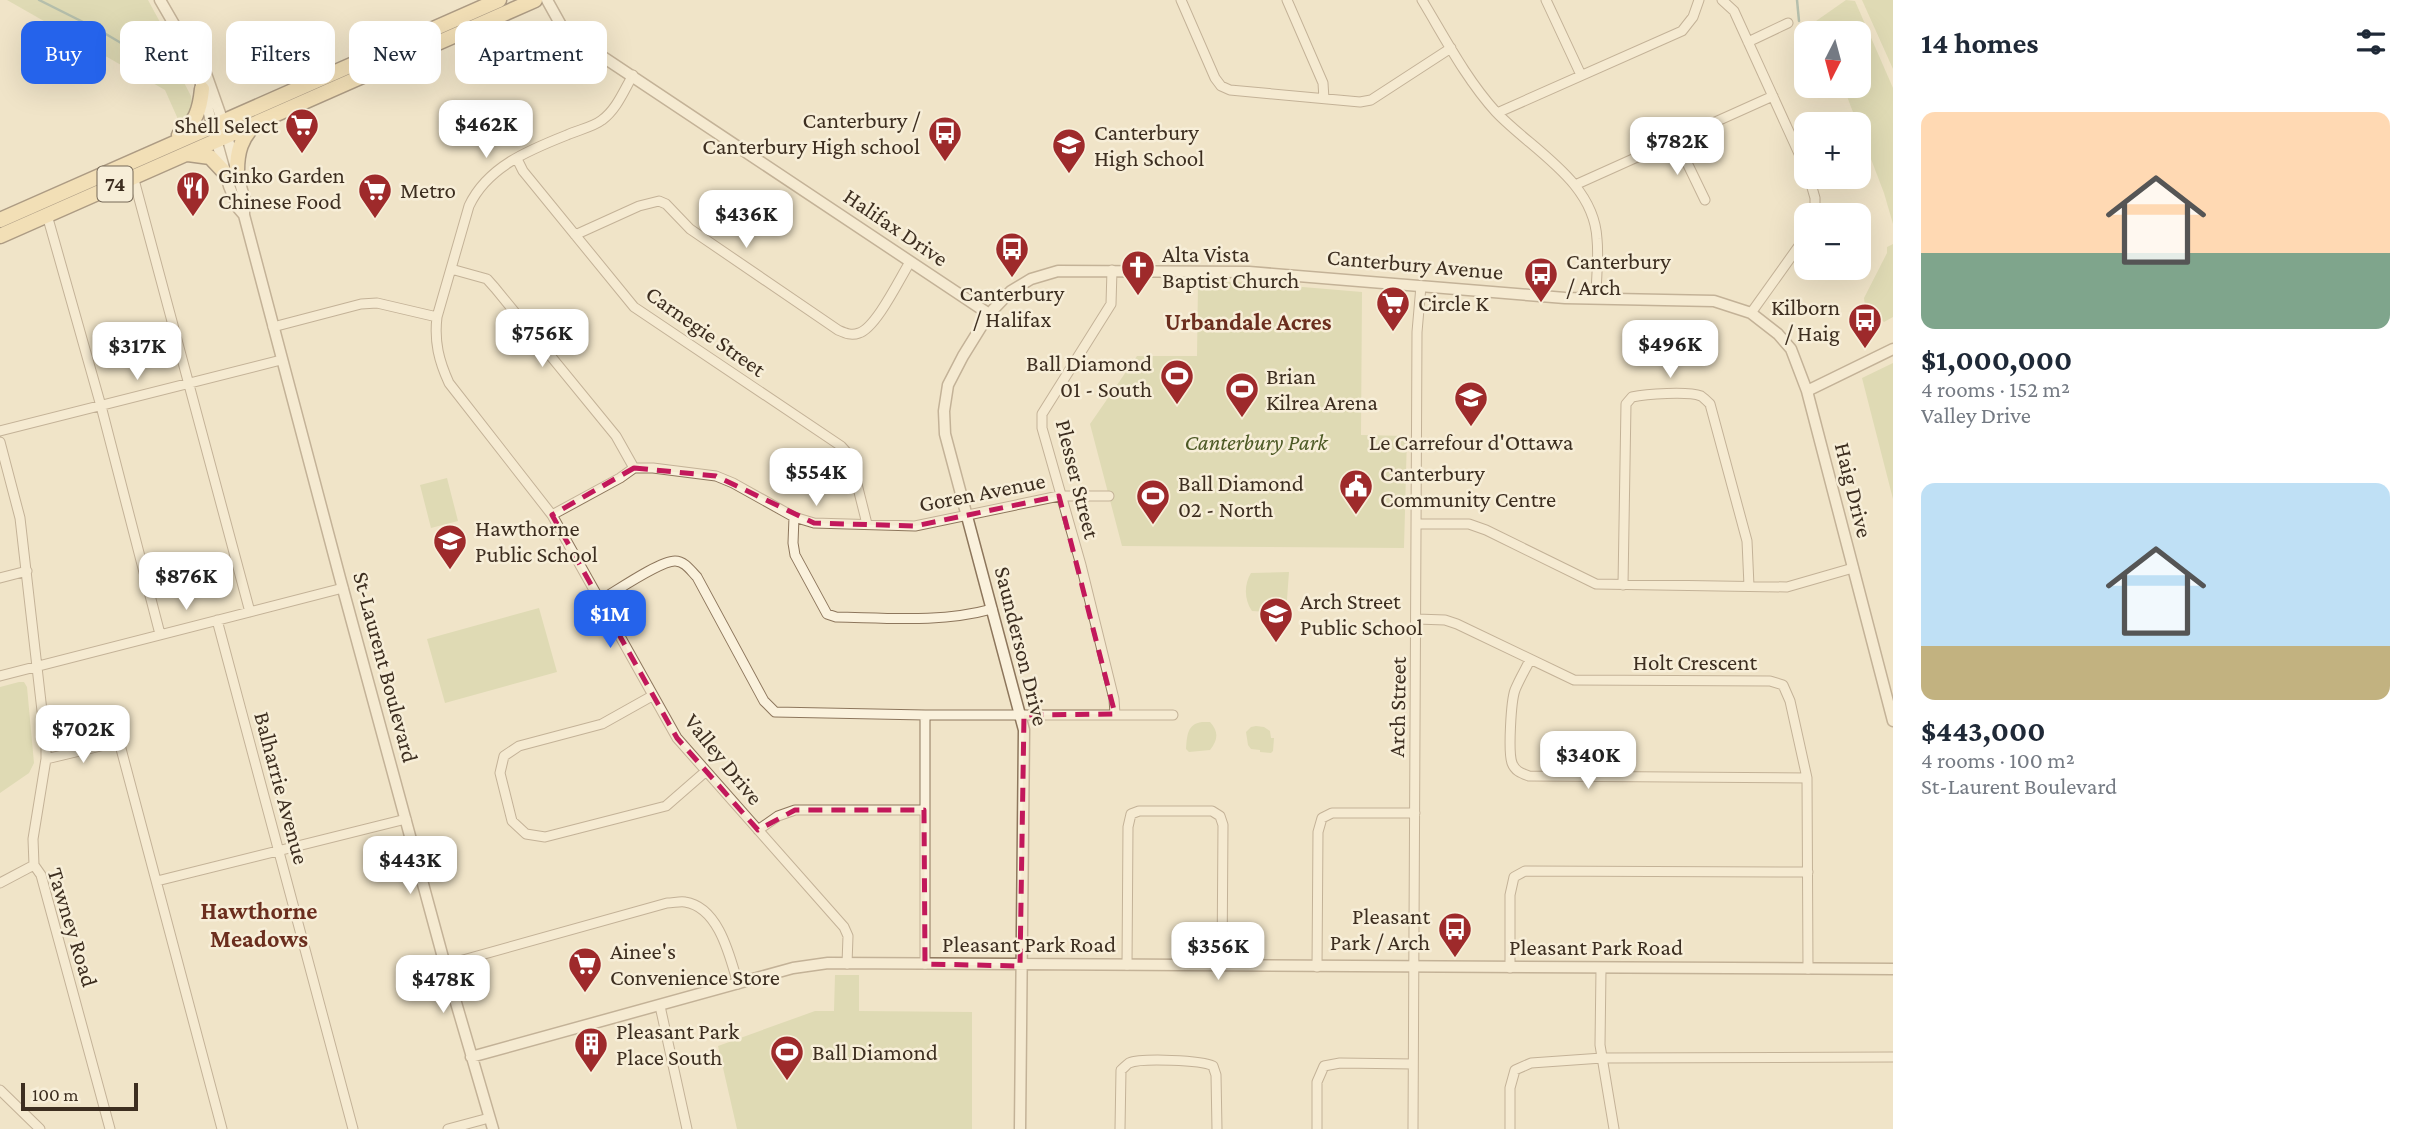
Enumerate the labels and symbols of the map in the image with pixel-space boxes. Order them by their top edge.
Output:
north arrow [1794,21,1871,98]
pin: $462K [437,100,535,160]
supermarket icon: Shell Select [283,106,321,155]
place label: Canterbury / Canterbury High school [702,107,921,159]
place label: Shell Select [174,112,278,138]
bus stop icon: Canterbury / Canterbury High school [926,114,964,163]
pin: $782K [1628,118,1726,177]
place label: Canterbury High School [1094,119,1204,171]
school or university icon: Canterbury High School [1050,126,1088,175]
place label: Ginko Garden Chinese Food [218,162,345,214]
road number: 74 [97,166,132,202]
restaurant icon: Ginko Garden Chinese Food [174,169,212,218]
supermarket icon: Metro [356,171,394,220]
place label: Metro [400,177,456,203]
street label: Halifax Drive [839,183,953,271]
pin: $436K [697,190,795,250]
bus stop icon: Canterbury / Halifax [993,230,1031,279]
place label: Alta Vista Baptist Church [1162,241,1299,293]
street label: Canterbury Avenue [1326,243,1504,285]
church icon: Alta Vista Baptist Church [1119,248,1157,297]
place label: Canterbury / Arch [1566,248,1671,300]
bus stop icon: Canterbury / Arch [1522,255,1560,304]
street label: Carnegie Street [641,280,771,382]
place label: Canterbury / Halifax [960,280,1065,332]
supermarket icon: Circle K [1374,284,1412,333]
place label: Circle K [1418,290,1489,316]
place label: Kilborn / Haig [1771,294,1840,346]
bus stop icon: Kilborn / Haig [1846,301,1884,350]
district label: Urbandale Acres [1165,308,1332,335]
pin: $756K [493,310,591,369]
pin: $496K [1621,320,1719,380]
pin: $317K [88,322,186,382]
place label: Ball Diamond 01 - South [1026,350,1152,402]
sports icon: Ball Diamond 01 - South [1158,357,1196,406]
place label: Brian Kilrea Arena [1266,363,1378,415]
sports icon: Brian Kilrea Arena [1223,370,1261,419]
school or university icon: Le Carrefour d'Ottawa [1452,379,1490,428]
street label: Plesser Street [1051,417,1105,542]
park label: Canterbury Park [1184,429,1329,455]
place label: Le Carrefour d'Ottawa [1369,429,1574,455]
street label: Haig Drive [1830,440,1878,540]
pin: $554K [767,448,865,508]
place label: Canterbury Community Centre [1380,460,1556,512]
street label: Goren Avenue [917,467,1047,517]
public building icon: Canterbury Community Centre [1337,467,1375,516]
place label: Ball Diamond 02 - North [1178,470,1304,522]
sports icon: Ball Diamond 02 - North [1134,477,1172,526]
place label: Hawthorne Public School [475,515,598,567]
school or university icon: Hawthorne Public School [431,522,469,571]
pin: $876K [137,552,235,612]
street label: Saunderson Drive [990,564,1054,728]
street label: St-Laurent Boulevard [348,569,424,765]
place label: Arch Street Public School [1300,588,1423,640]
pin: $1M [576,590,644,650]
school or university icon: Arch Street Public School [1257,595,1295,644]
street label: Holt Crescent [1633,649,1758,675]
street label: Arch Street [1383,656,1411,758]
pin: $702K [34,706,132,765]
street label: Valley Drive [679,708,769,810]
street label: Balharrie Avenue [249,709,315,867]
pin: $340K [1539,732,1637,791]
pin: $443K [361,836,459,896]
street label: Tawney Road [43,864,103,990]
district label: Hawthorne Meadows [201,897,317,952]
place label: Pleasant Park / Arch [1330,903,1430,955]
bus stop icon: Pleasant Park / Arch [1436,910,1474,959]
pin: $356K [1169,922,1267,982]
street label: Pleasant Park Road [942,931,1116,957]
street label: Pleasant Park Road [1509,934,1683,960]
place label: Ainee's Convenience Store [610,938,780,990]
supermarket icon: Ainee's Convenience Store [566,945,604,994]
pin: $478K [394,956,492,1015]
place label: Pleasant Park Place South [616,1018,739,1070]
building icon: Pleasant Park Place South [572,1025,610,1074]
sports icon: Ball Diamond [768,1033,806,1082]
place label: Ball Diamond [812,1039,938,1065]
scale bar [21,1080,138,1112]

